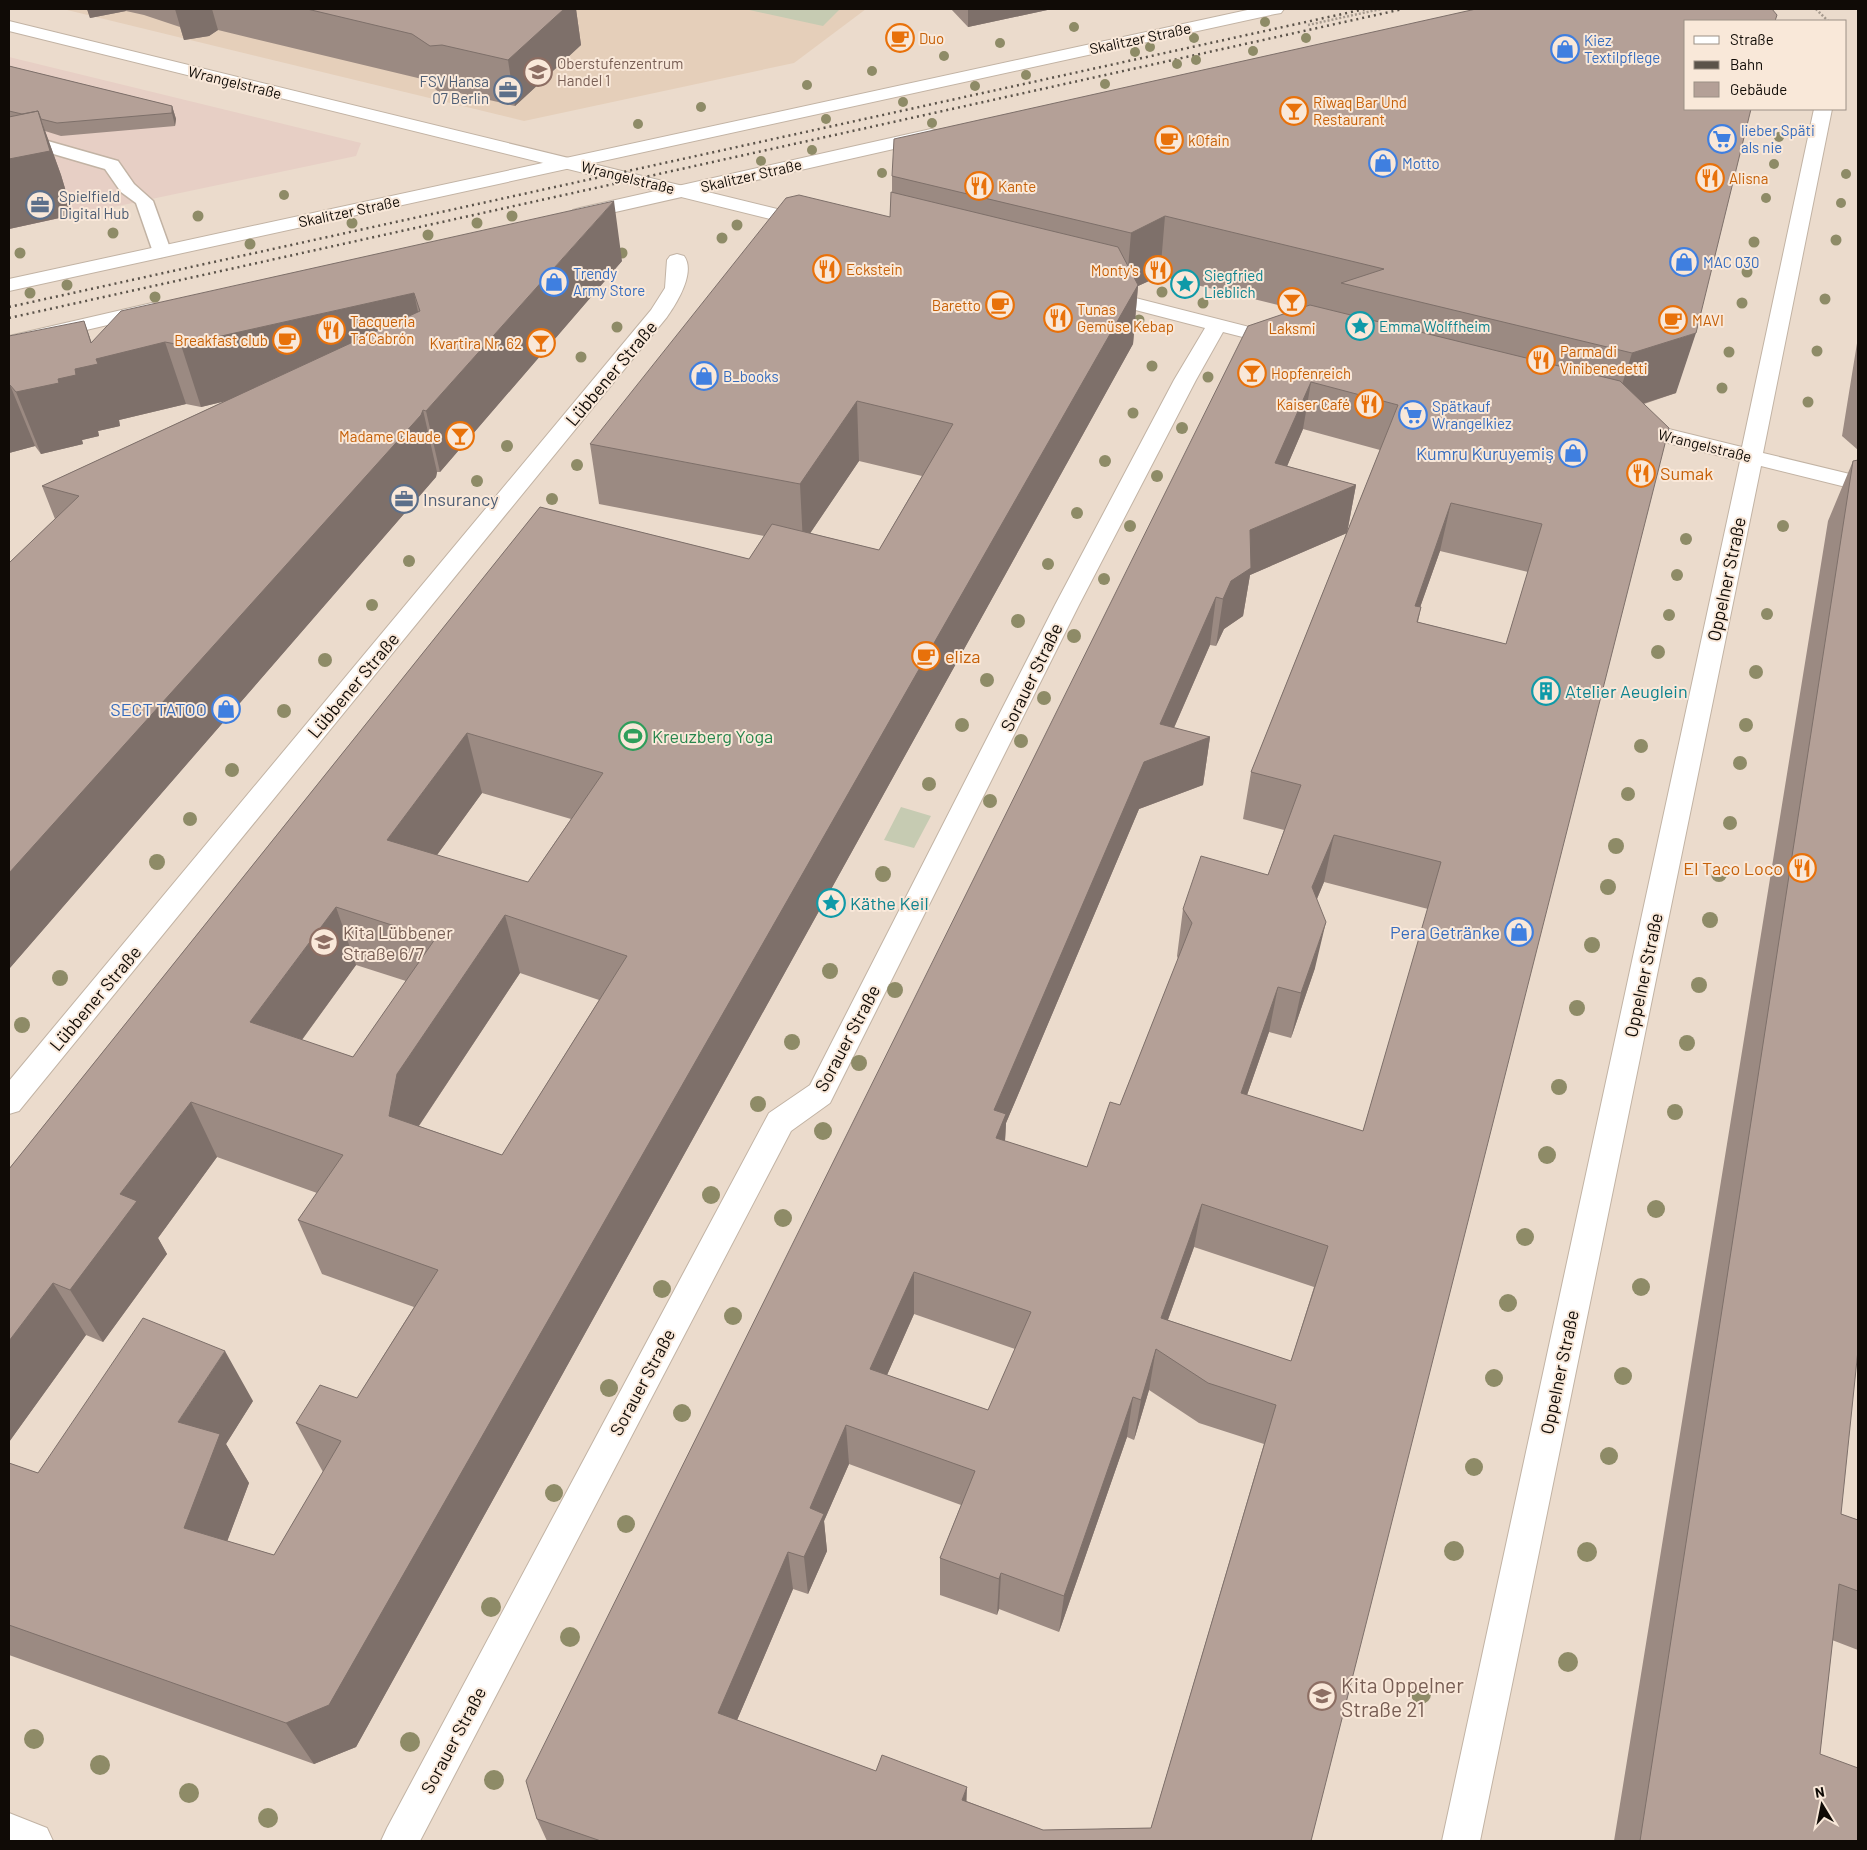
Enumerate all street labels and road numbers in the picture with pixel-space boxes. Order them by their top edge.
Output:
street label: Skalitzer Straße [1088,18,1192,58]
street label: Wrangelstraße [186,62,284,102]
street label: Skalitzer Straße [699,155,803,195]
street label: Wrangelstraße [579,157,677,197]
street label: Skalitzer Straße [297,191,401,231]
street label: Lübbener Straße [561,316,661,430]
street label: Wrangelstraße [1656,425,1754,465]
street label: Oppelner Straße [1702,515,1750,643]
street label: Sorauer Straße [995,619,1067,735]
street label: Lübbener Straße [303,628,403,742]
street label: Oppelner Straße [1619,911,1667,1039]
street label: Lübbener Straße [45,941,145,1055]
street label: Sorauer Straße [810,981,884,1095]
street label: Oppelner Straße [1535,1308,1583,1436]
street label: Sorauer Straße [605,1325,679,1439]
street label: Sorauer Straße [416,1683,490,1797]

